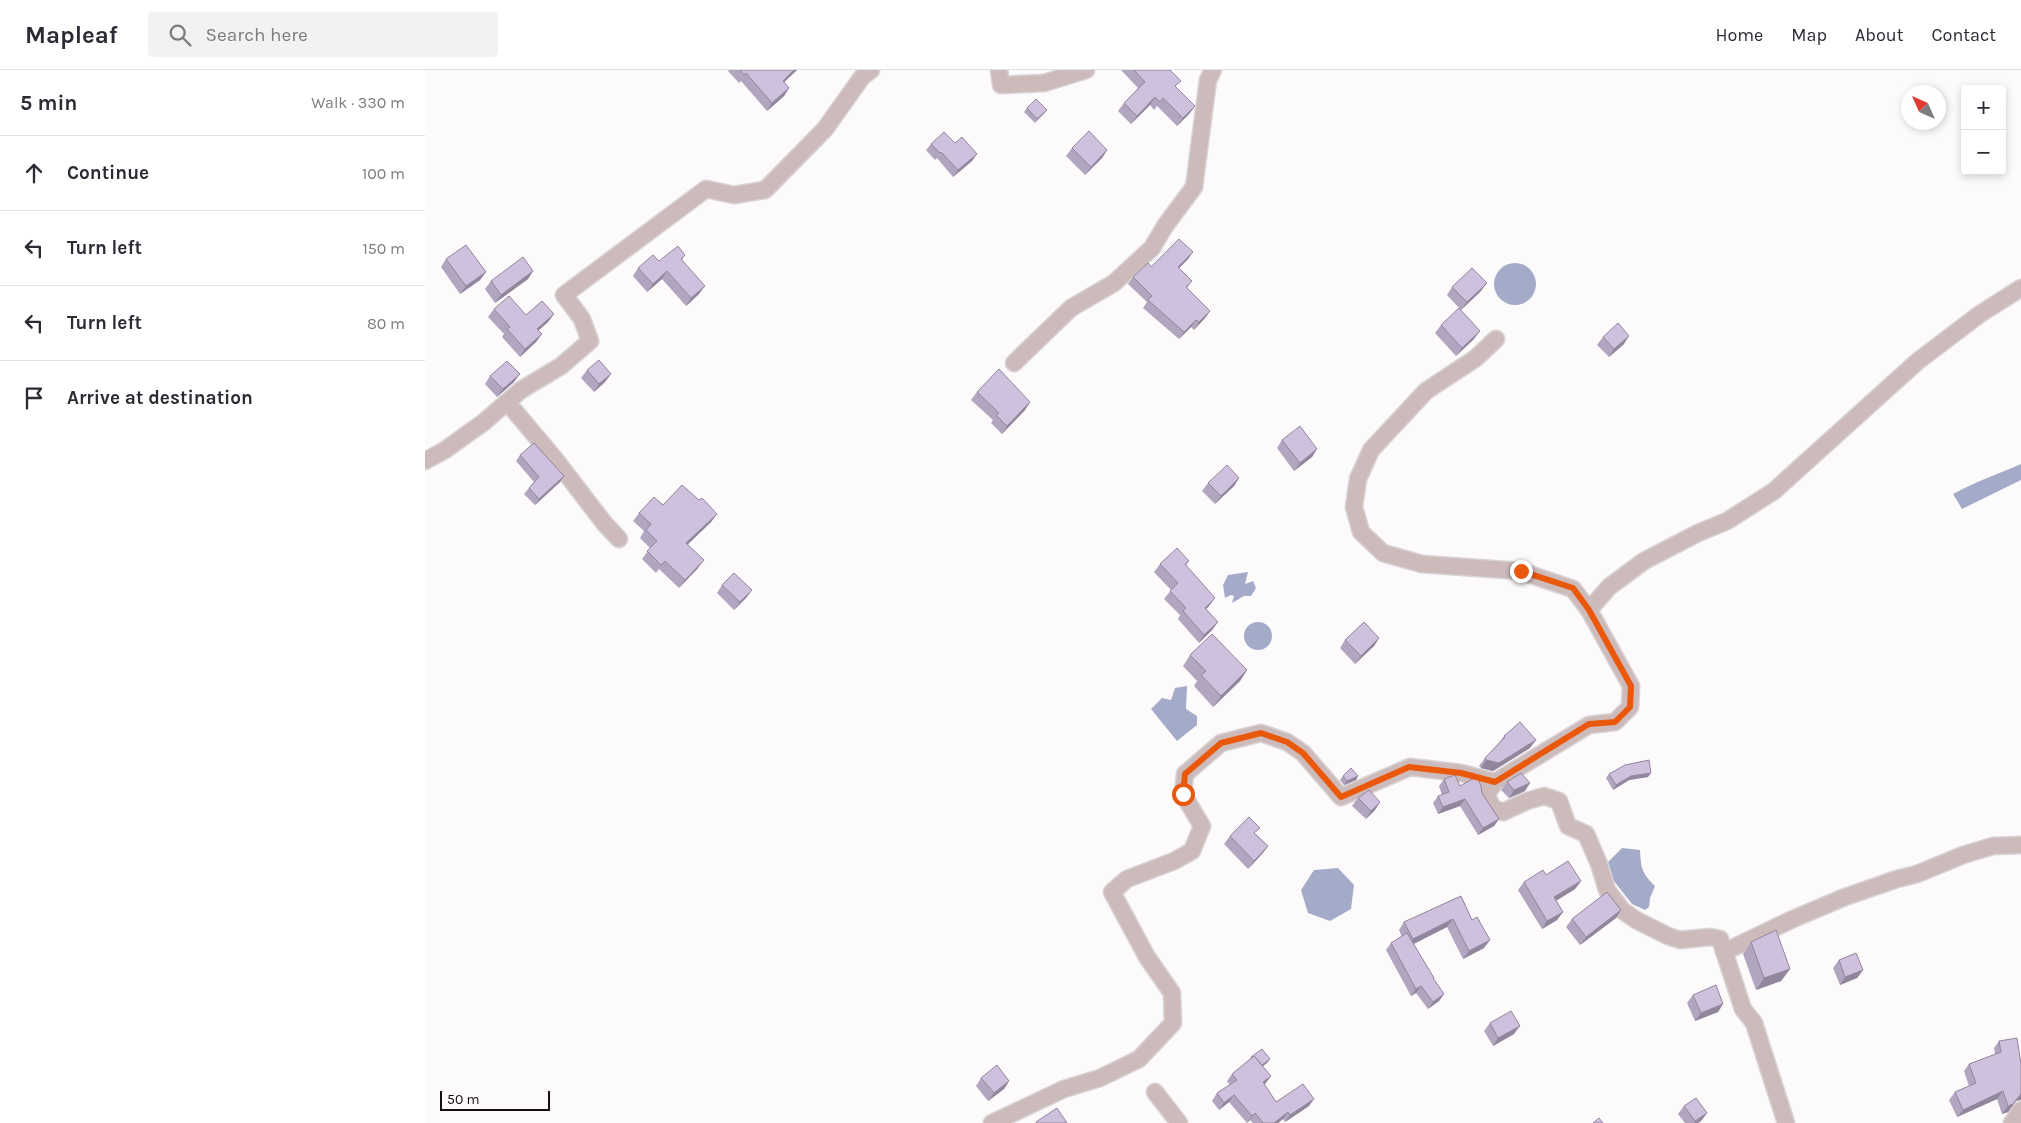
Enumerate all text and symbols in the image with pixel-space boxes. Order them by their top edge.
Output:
search box [148,12,498,57]
text: Mapleaf [25,21,118,49]
icon: search [166,21,194,49]
text: Search here [206,24,308,46]
text: Home [1715,24,1763,46]
text: Map [1791,24,1827,46]
text: About [1855,24,1904,46]
text: Contact [1932,24,1996,46]
north arrow [1901,85,1946,130]
map controls [1961,85,2006,175]
button: + [1961,85,2006,130]
text: 5 min [20,91,77,115]
text: Walk · 330 m [311,93,405,112]
button: − [1961,130,2006,175]
icon: ahead [20,159,48,187]
text: Continue [67,162,149,184]
text: 100 m [362,164,405,183]
icon: left [20,234,48,262]
text: Turn left [67,237,142,259]
text: 150 m [362,239,405,258]
icon: left [20,309,48,337]
text: Turn left [67,312,142,334]
text: 80 m [367,314,405,333]
icon: arrive [20,384,48,412]
text: Arrive at destination [67,387,253,409]
route end [1510,560,1533,583]
route start [1172,783,1195,806]
scale bar [440,1088,550,1111]
text: 50 m [447,1091,480,1108]

